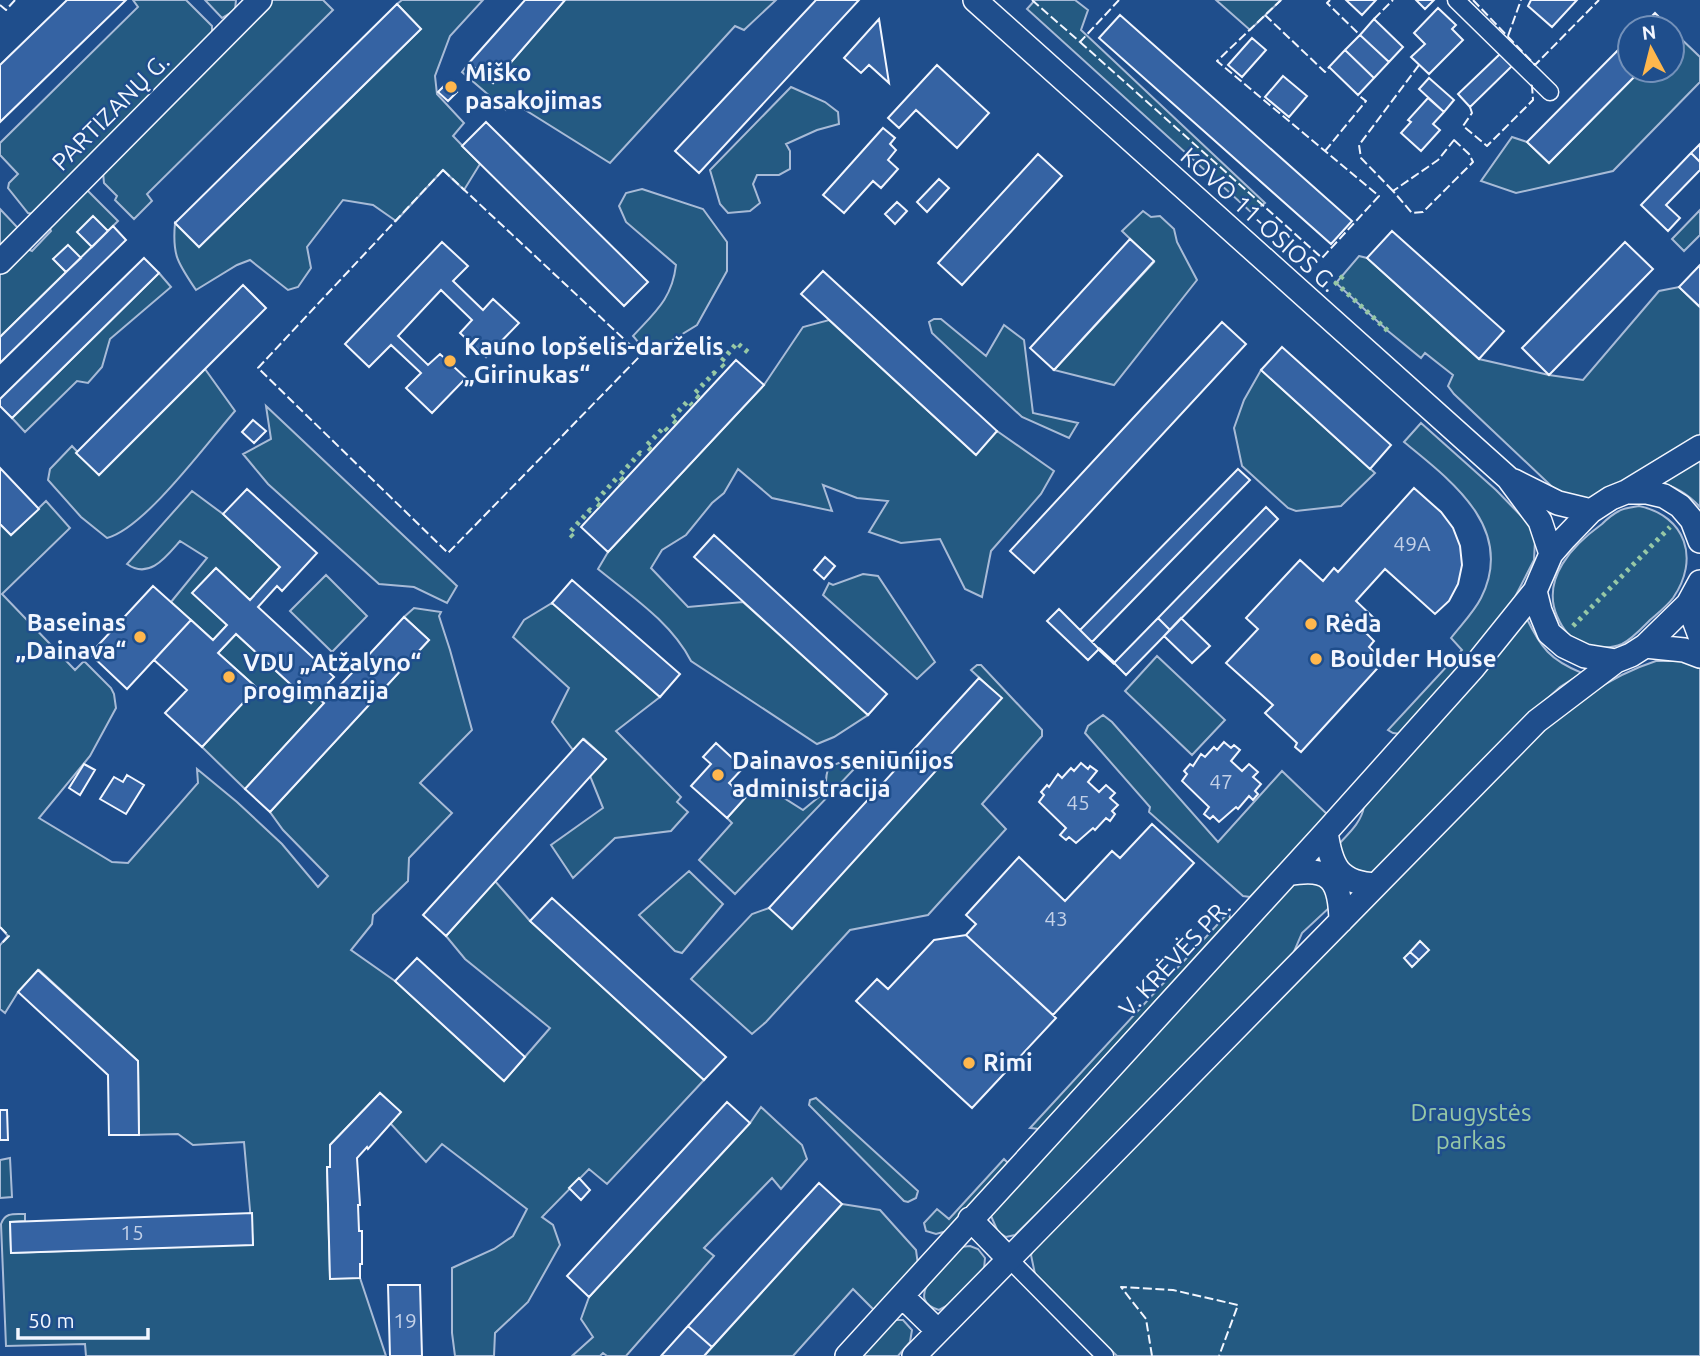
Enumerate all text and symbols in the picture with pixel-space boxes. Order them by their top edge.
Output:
north arrow [1616,14,1686,84]
text: N [1641,20,1657,44]
street label: PARTIZANŲ G. [47,48,175,176]
place label: Miško pasakojimas [465,59,602,114]
marker: Miško pasakojimas [443,79,459,95]
street label: KOVO 11-OSIOS G. [1175,142,1343,297]
place label: Kauno lopšelis-darželis „Girinukas“ [464,333,724,388]
marker: Kauno lopšelis-darželis „Girinukas“ [442,353,458,369]
house number: 49A [1393,531,1431,555]
place label: Baseinas „Dainava“ [16,609,126,664]
place label: Rėda [1325,610,1382,637]
marker: Rėda [1303,616,1319,632]
marker: Baseinas „Dainava“ [132,629,148,645]
place label: Boulder House [1330,645,1496,672]
place label: VDU „Atžalyno“ progimnazija [243,649,421,704]
marker: Boulder House [1308,651,1324,667]
marker: VDU „Atžalyno“ progimnazija [221,669,237,685]
place label: Dainavos seniūnijos administracija [732,747,954,802]
marker: Dainavos seniūnijos administracija [710,767,726,783]
house number: 47 [1209,769,1233,793]
house number: 45 [1066,790,1090,814]
street label: V. KRĖVĖS PR. [1113,893,1236,1022]
house number: 43 [1044,906,1068,930]
place label: Rimi [983,1049,1033,1076]
marker: Rimi [961,1055,977,1071]
park label: Draugystės parkas [1411,1099,1531,1154]
house number: 15 [120,1220,144,1244]
scale bar [18,1296,147,1340]
text: 50 m [28,1308,75,1332]
house number: 19 [393,1308,417,1332]

